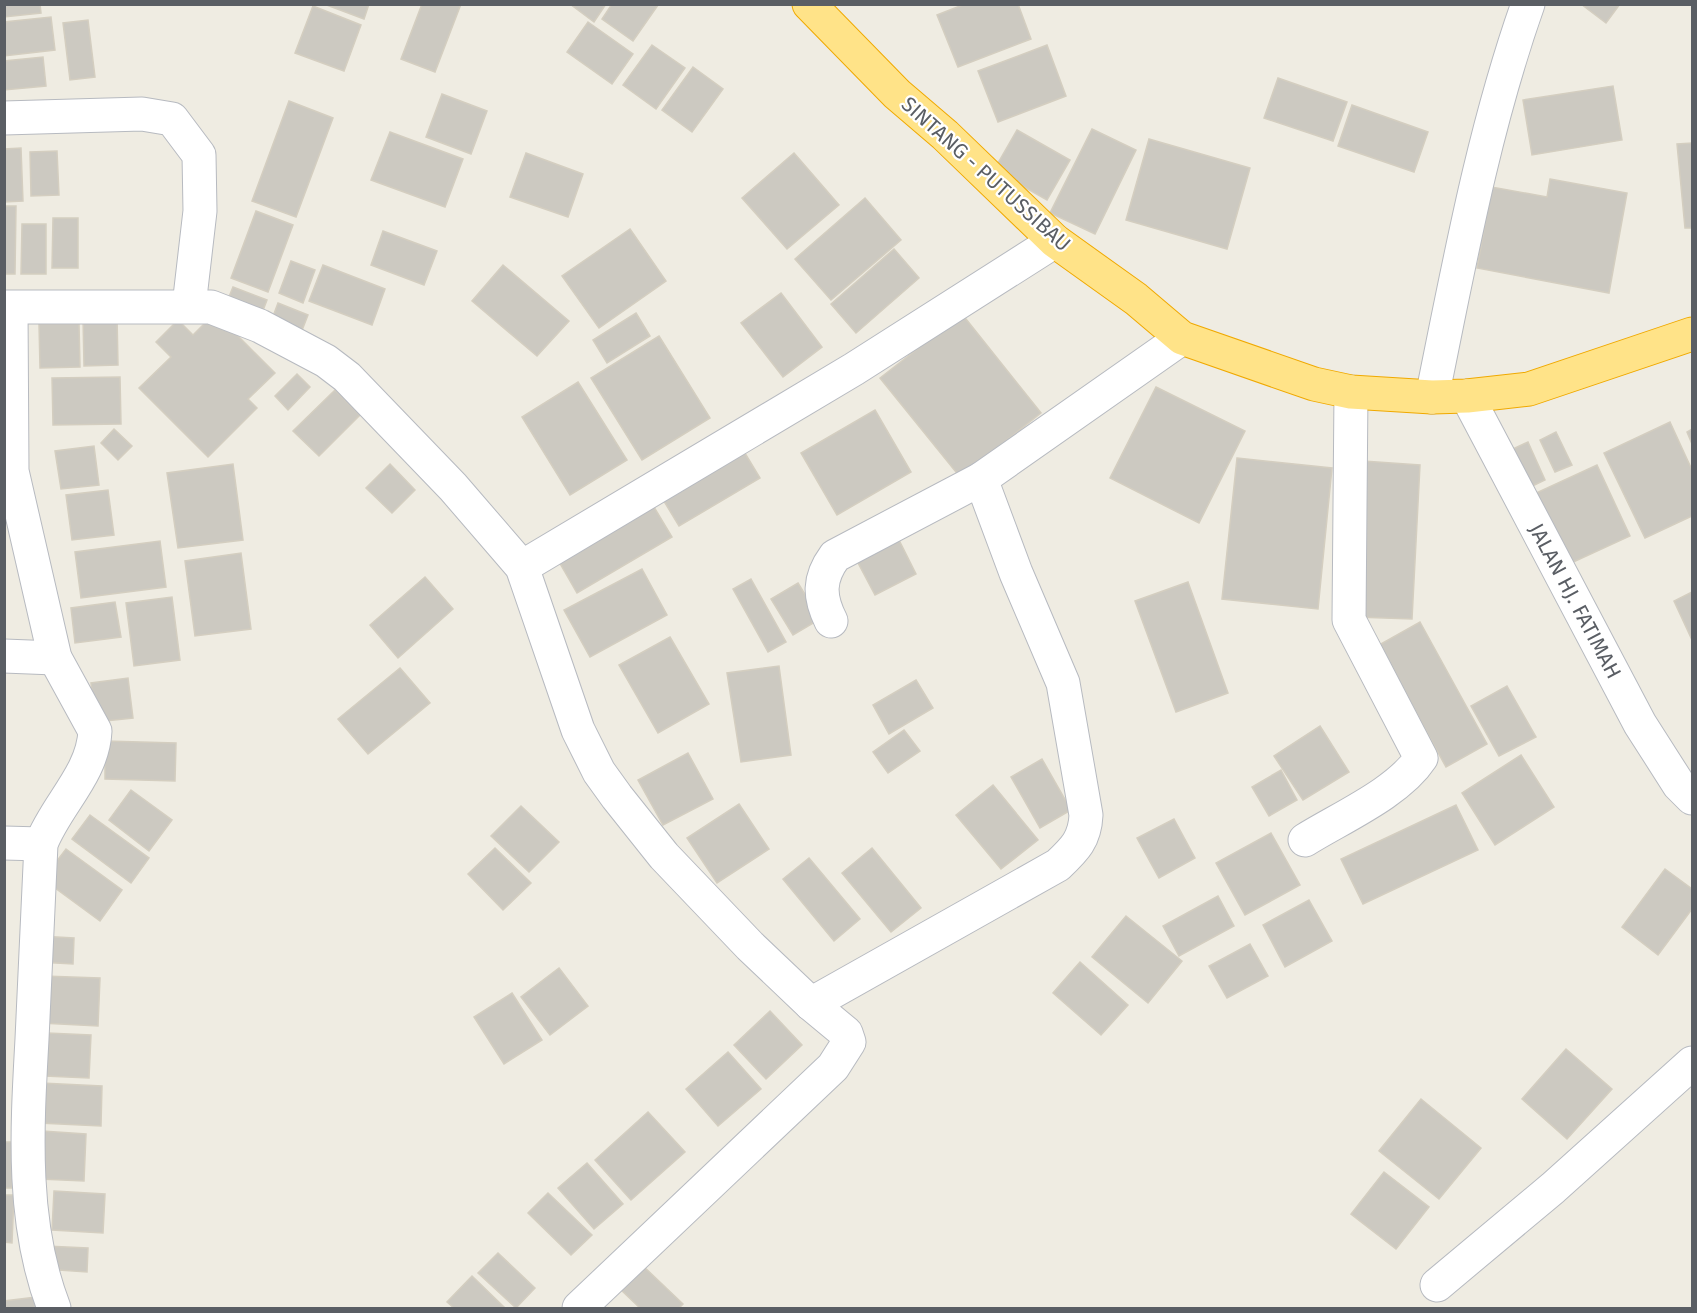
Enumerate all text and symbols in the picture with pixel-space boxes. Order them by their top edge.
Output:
street label: SINTANG - PUTUSSIBAU [896,91,1076,257]
street label: JALAN HJ. FATIMAH [1523,519,1627,683]

